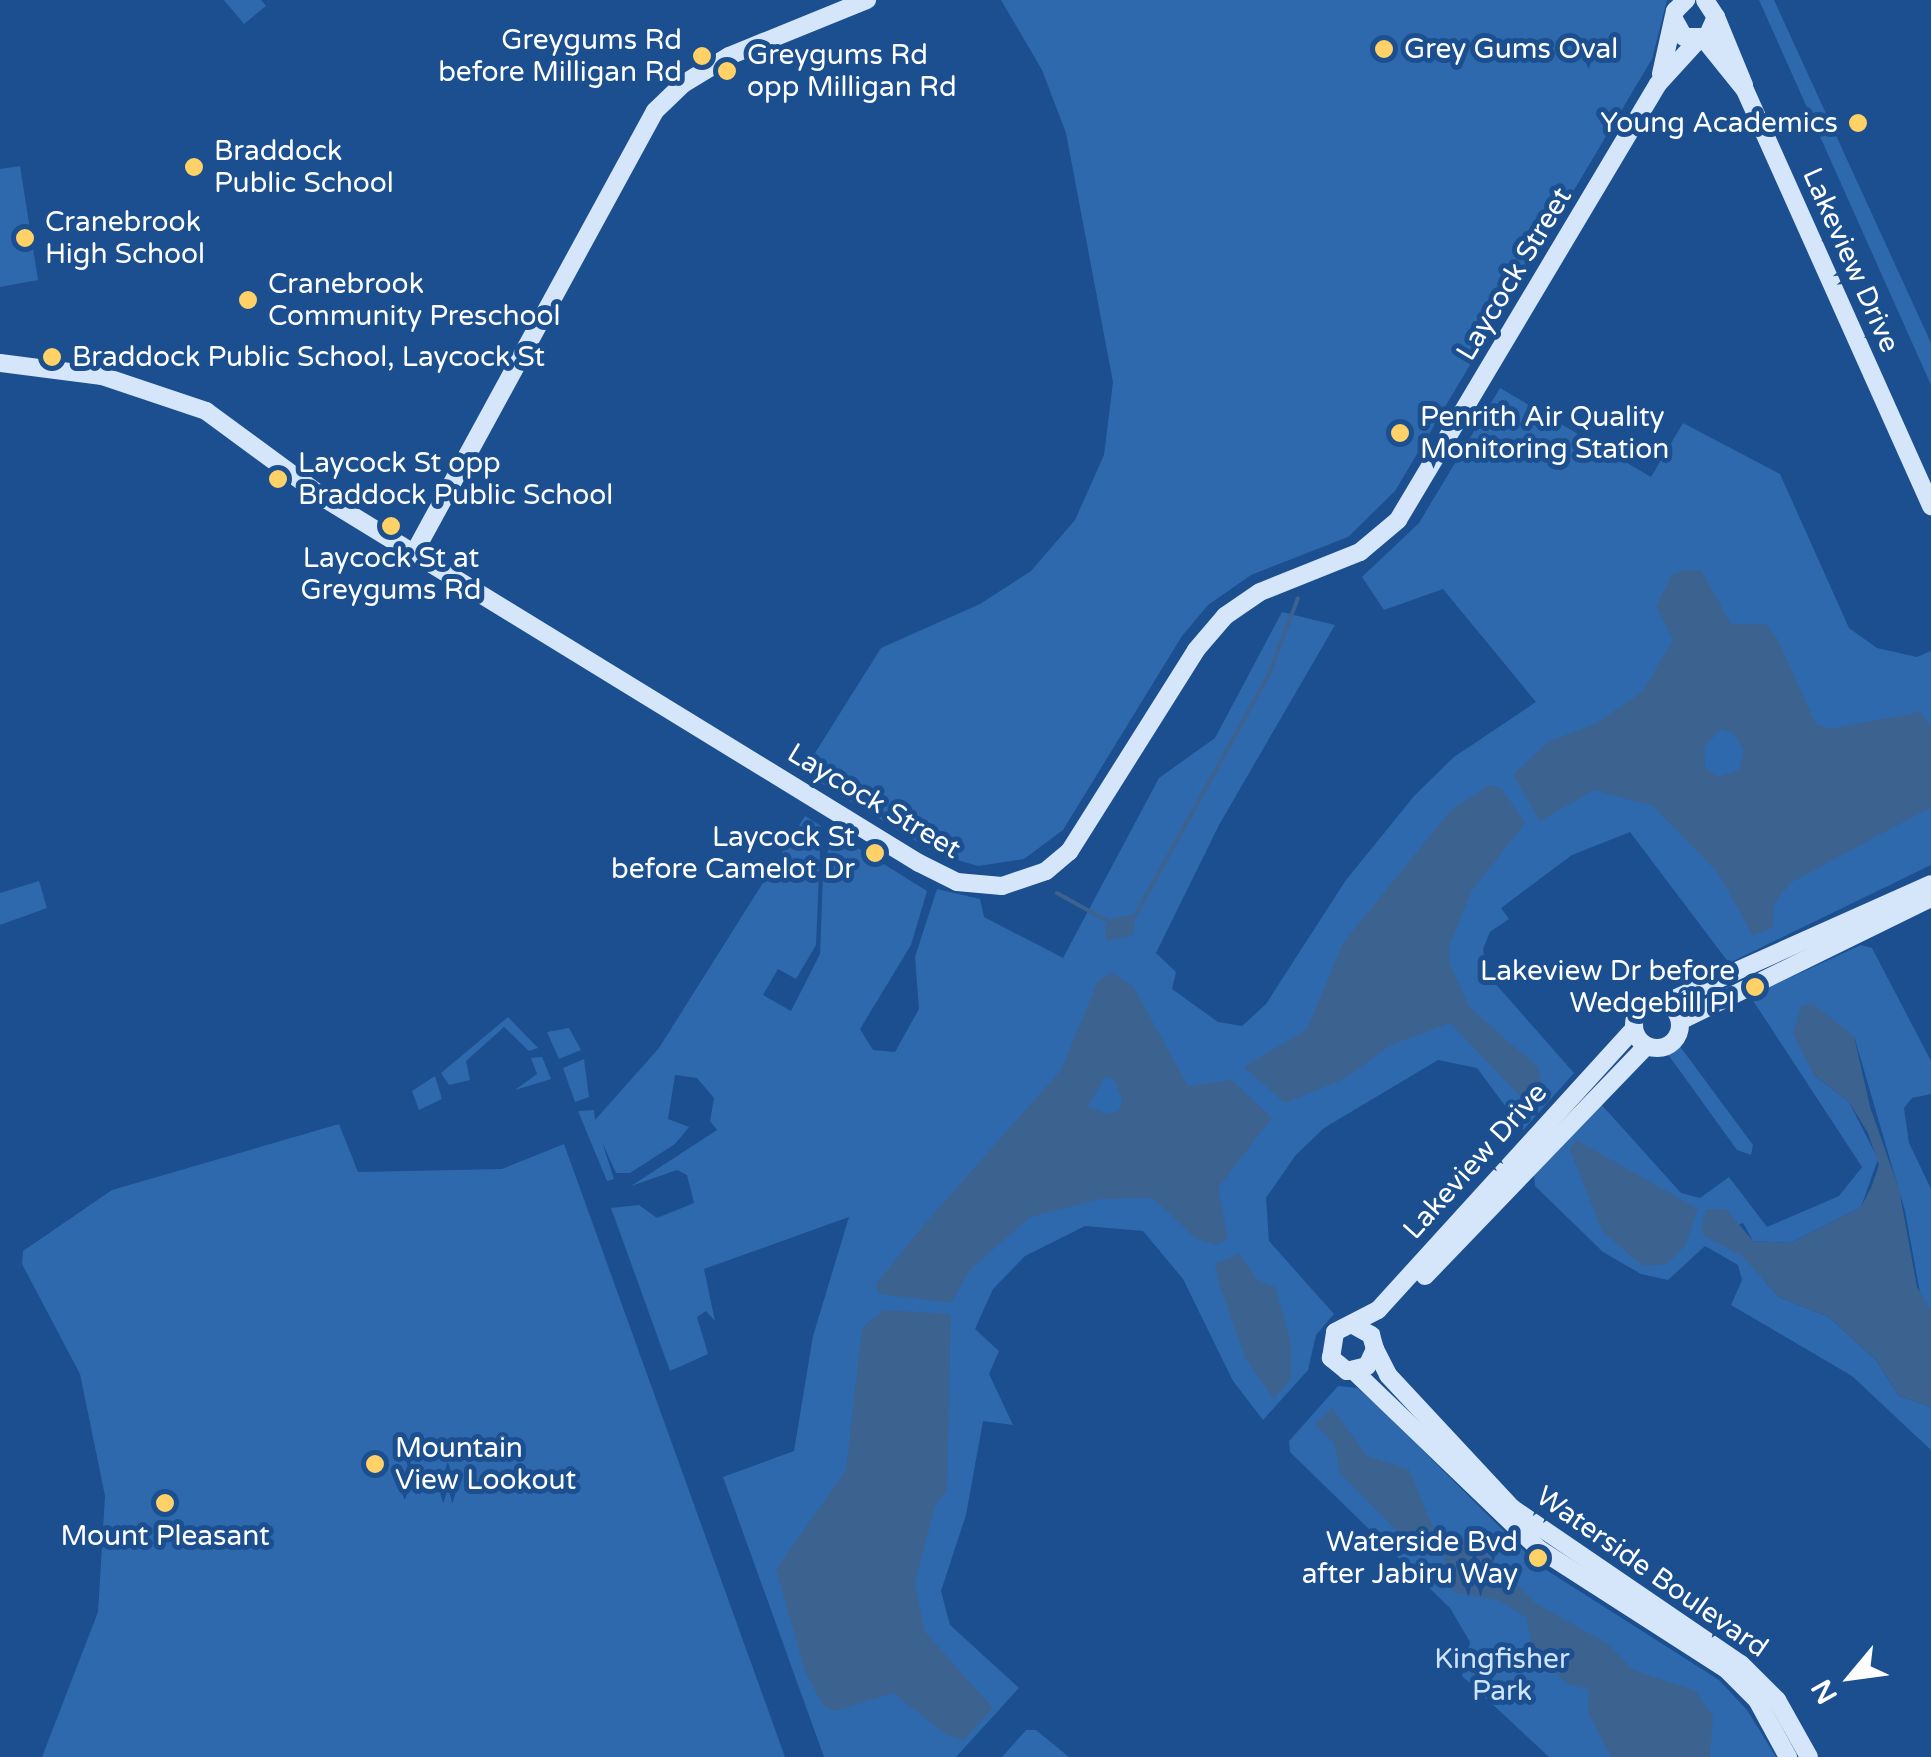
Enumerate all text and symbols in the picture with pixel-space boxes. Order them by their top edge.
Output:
place label: Greygums Rd before Milligan Rd [438,23,682,89]
place label: Grey Gums Oval [1404,32,1618,66]
place label: Greygums Rd opp Milligan Rd [747,38,957,104]
marker: Grey Gums Oval [1373,38,1395,60]
marker: Greygums Rd before Milligan Rd [691,45,713,67]
marker: Greygums Rd opp Milligan Rd [716,60,738,82]
place label: Young Academics [1600,106,1838,140]
marker: Young Academics [1847,112,1869,134]
place label: Braddock Public School [214,134,394,200]
marker: Braddock Public School [183,156,205,178]
street label: Lakeview Drive [1795,162,1907,358]
street label: Laycock Street [1449,181,1579,367]
place label: Cranebrook High School [45,205,205,271]
marker: Cranebrook High School [14,227,36,249]
place label: Cranebrook Community Preschool [268,267,560,333]
marker: Cranebrook Community Preschool [237,289,259,311]
place label: Braddock Public School, Laycock St [72,340,545,374]
marker: Braddock Public School, Laycock St [41,346,63,368]
place label: Penrith Air Quality Monitoring Station [1420,400,1669,466]
marker: Penrith Air Quality Monitoring Station [1389,422,1411,444]
place label: Laycock St opp Braddock Public School [298,446,613,512]
marker: Laycock St opp Braddock Public School [267,468,289,490]
marker: Laycock St at Greygums Rd [380,515,402,537]
place label: Laycock St at Greygums Rd [301,541,481,607]
street label: Laycock Street [781,736,967,866]
place label: Laycock St before Camelot Dr [611,820,855,886]
marker: Laycock St before Camelot Dr [864,842,886,864]
place label: Lakeview Dr before Wedgebill Pl [1480,954,1735,1020]
marker: Lakeview Dr before Wedgebill Pl [1744,976,1766,998]
street label: Lakeview Drive [1396,1076,1554,1246]
place label: Mountain View Lookout [395,1431,576,1497]
marker: Mountain View Lookout [364,1453,386,1475]
street label: Waterside Boulevard [1530,1479,1774,1665]
marker: Mount Pleasant [154,1492,176,1514]
place label: Mount Pleasant [60,1519,270,1553]
place label: Waterside Bvd after Jabiru Way [1302,1525,1518,1591]
marker: Waterside Bvd after Jabiru Way [1527,1547,1549,1569]
north arrow [1801,1627,1901,1727]
park label: Kingfisher Park [1434,1642,1570,1708]
text: N [1804,1673,1845,1710]

